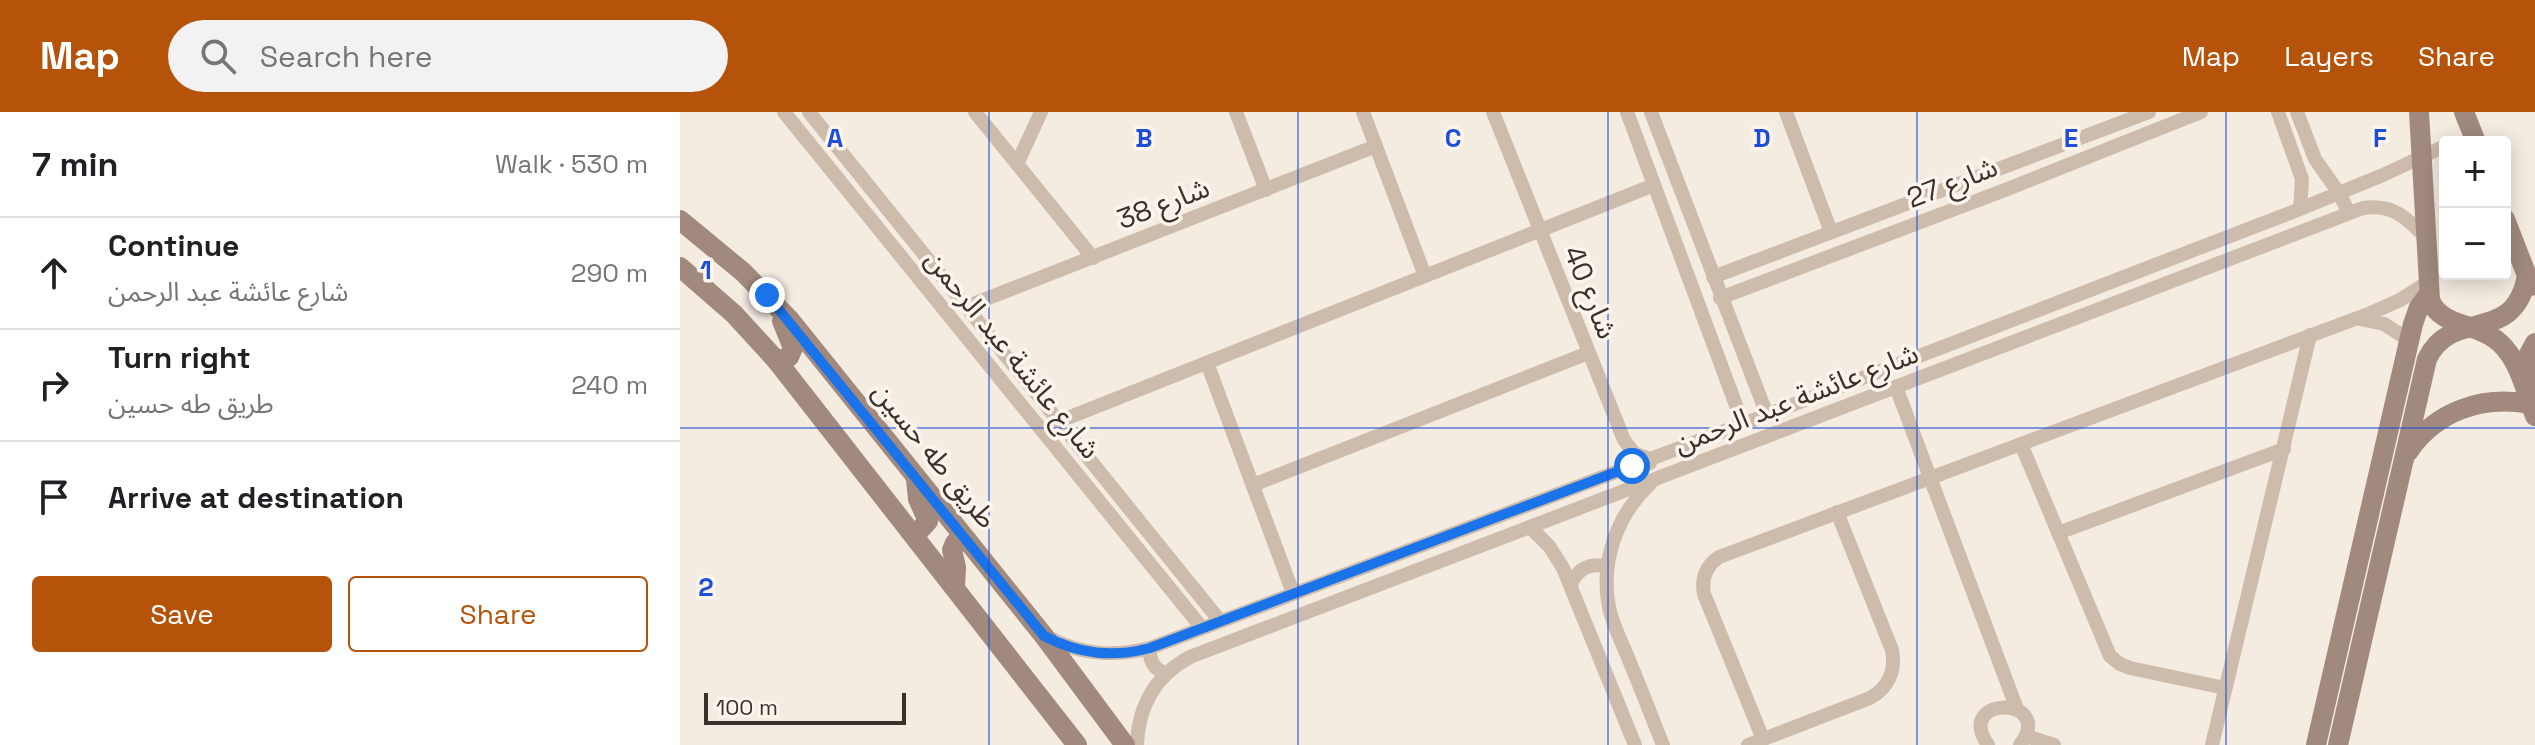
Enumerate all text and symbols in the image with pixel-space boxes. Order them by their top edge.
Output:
search box [168,20,728,92]
text: Map [40,32,120,80]
icon: search [196,34,240,78]
text: Search here [260,37,433,76]
text: Map [2182,38,2240,74]
text: Layers [2284,38,2374,74]
text: Share [2418,38,2495,74]
text: A [827,121,844,155]
text: B [1135,121,1153,155]
text: C [1445,121,1461,155]
text: D [1753,121,1771,155]
text: E [2064,121,2078,155]
text: F [2373,121,2387,155]
map controls [2439,136,2511,280]
button: + [2439,136,2511,208]
text: 7 min [32,143,119,186]
text: Walk · 530 m [495,147,648,181]
street label: شارع 27 [1902,148,2004,218]
street label: شارع 38 [1112,169,1215,240]
button: − [2439,208,2511,280]
text: Continue [108,226,239,265]
street label: شارع 40 [1553,240,1626,345]
street label: شارع عائشة عبد الرحمن [915,242,1108,468]
icon: ahead [32,251,76,295]
text: 1 [700,253,712,287]
text: 290 m [571,256,648,290]
text: شارع عائشة عبد الرحمن [108,275,348,309]
route end [749,277,785,313]
street label: شارع عائشة عبد الرحمن [1669,335,1924,464]
text: Turn right [108,338,251,377]
icon: right [32,363,76,407]
text: 240 m [571,368,648,402]
street label: طريق طه حسين [865,374,1005,536]
text: طريق طه حسين [108,387,274,421]
route start [1614,448,1650,484]
icon: arrive [32,475,76,519]
text: Arrive at destination [108,478,404,517]
text: 2 [698,570,714,604]
button: Save [32,576,332,652]
button: Share [348,576,648,652]
scale bar [704,689,906,725]
text: 100 m [716,693,778,721]

